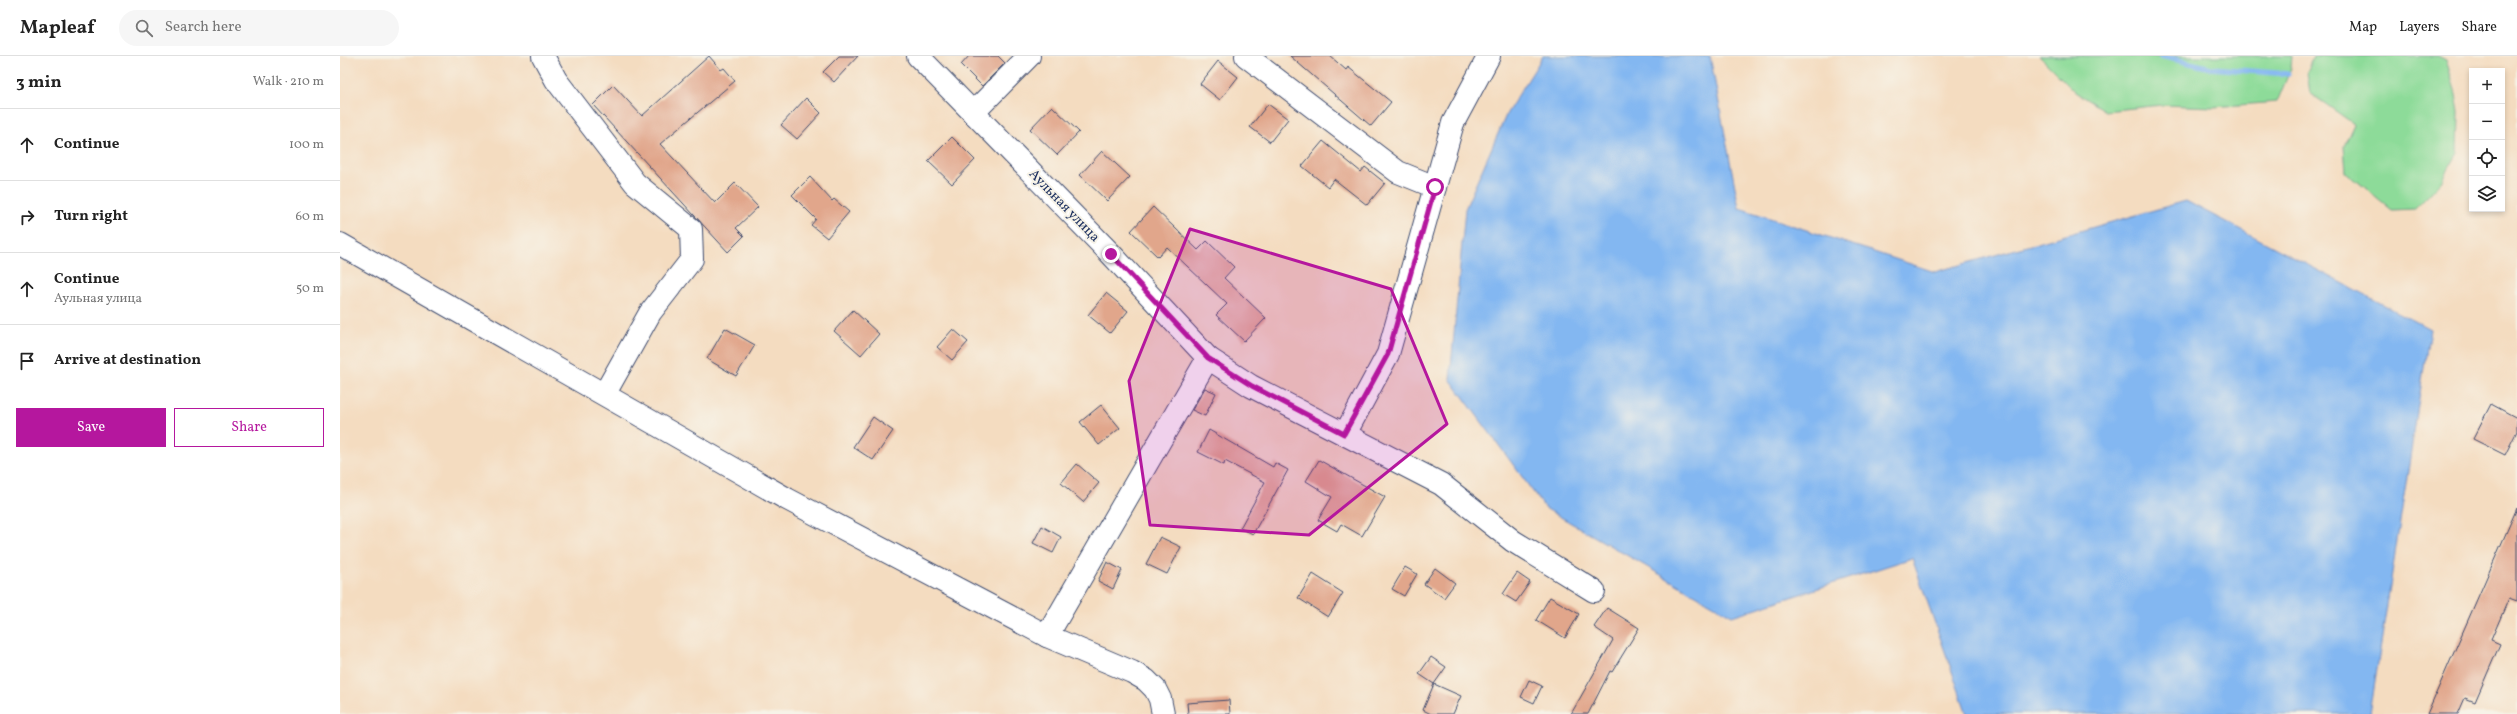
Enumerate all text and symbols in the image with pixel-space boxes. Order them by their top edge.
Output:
search box [119,10,399,46]
text: Mapleaf [20,15,95,41]
icon: search [133,17,155,39]
text: Search here [165,17,242,38]
text: Map [2349,18,2377,37]
text: Layers [2399,18,2439,37]
text: Share [2461,18,2497,37]
map controls [2469,68,2505,212]
button: + [2469,68,2505,104]
text: 3 min [16,71,62,94]
text: Walk · 210 m [253,73,324,91]
button: − [2469,104,2505,140]
icon: ahead [16,134,38,156]
text: Continue [54,134,119,155]
text: 100 m [289,136,324,154]
button: locate [2469,140,2505,176]
street label: Аульная улица [1024,165,1104,247]
button: layers [2469,176,2505,212]
route start [1426,178,1444,196]
icon: right [16,206,38,228]
text: Turn right [54,206,128,227]
text: 60 m [296,208,324,226]
route end [1102,245,1120,263]
text: Continue [54,269,119,290]
icon: ahead [16,278,38,300]
text: 50 m [296,280,324,298]
text: Аульная улица [54,290,142,308]
icon: arrive [16,350,38,372]
text: Arrive at destination [54,350,201,371]
button: Save [16,408,166,447]
button: Share [174,408,324,447]

